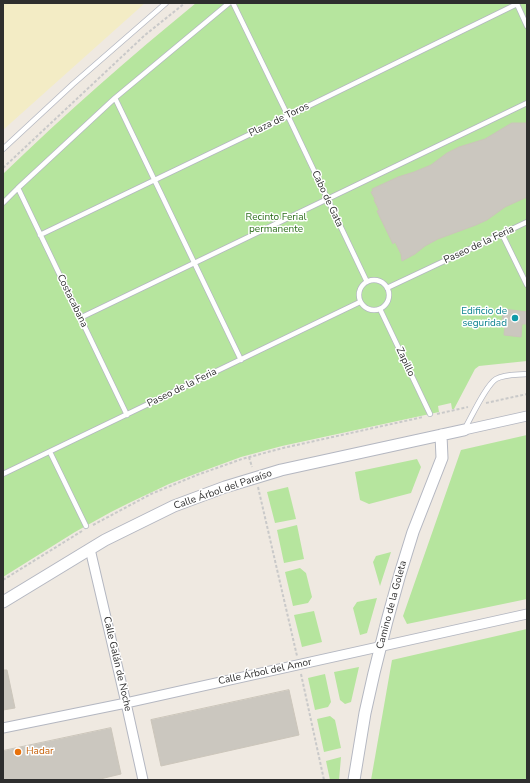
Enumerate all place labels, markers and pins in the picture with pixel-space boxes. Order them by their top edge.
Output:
place label: Edificio de seguridad [461,306,507,330]
marker: Edificio de seguridad [510,313,520,323]
place label: Hadar [26,746,54,758]
marker: Hadar [13,747,23,757]

